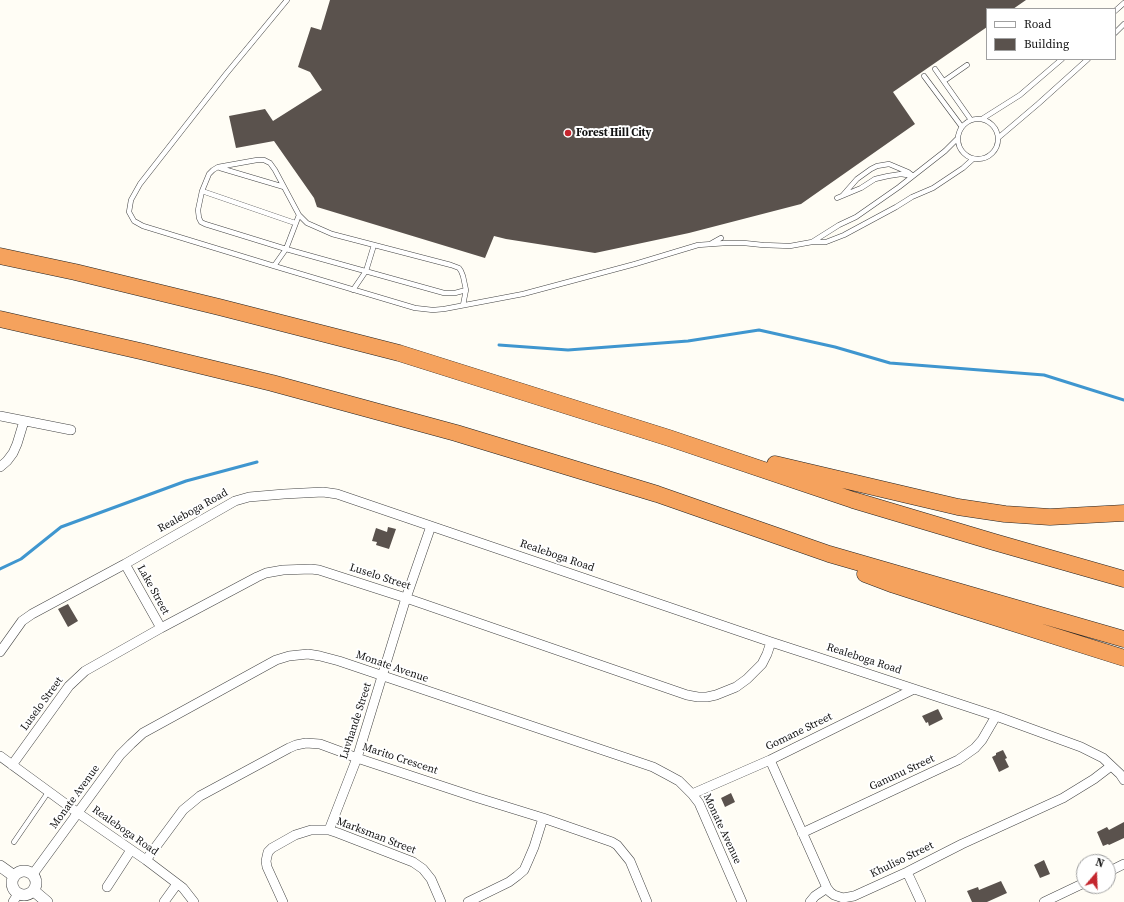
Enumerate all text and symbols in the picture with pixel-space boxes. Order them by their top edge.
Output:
legend [986,8,1116,60]
text: Road [1024,16,1051,32]
text: Building [1024,36,1069,52]
place label: Forest Hill City [576,126,651,140]
marker: Forest Hill City [563,128,573,138]
street label: Realeboga Road [156,486,230,536]
street label: Realeboga Road [518,537,596,575]
street label: Luselo Street [348,561,412,593]
street label: Lake Street [134,563,172,617]
street label: Realeboga Road [825,641,903,677]
street label: Monate Avenue [354,648,430,686]
street label: Luselo Street [18,675,66,733]
street label: Luvhande Street [337,681,375,761]
street label: Gomane Street [764,710,834,754]
street label: Marito Crescent [361,741,439,777]
street label: Ganunu Street [867,752,937,794]
street label: Monate Avenue [47,762,103,832]
street label: Monate Avenue [700,792,744,866]
street label: Realeboga Road [89,803,161,859]
street label: Marksman Street [335,815,417,857]
street label: Khuliso Street [868,839,936,881]
north arrow [1076,854,1116,894]
text: N [1094,855,1106,872]

